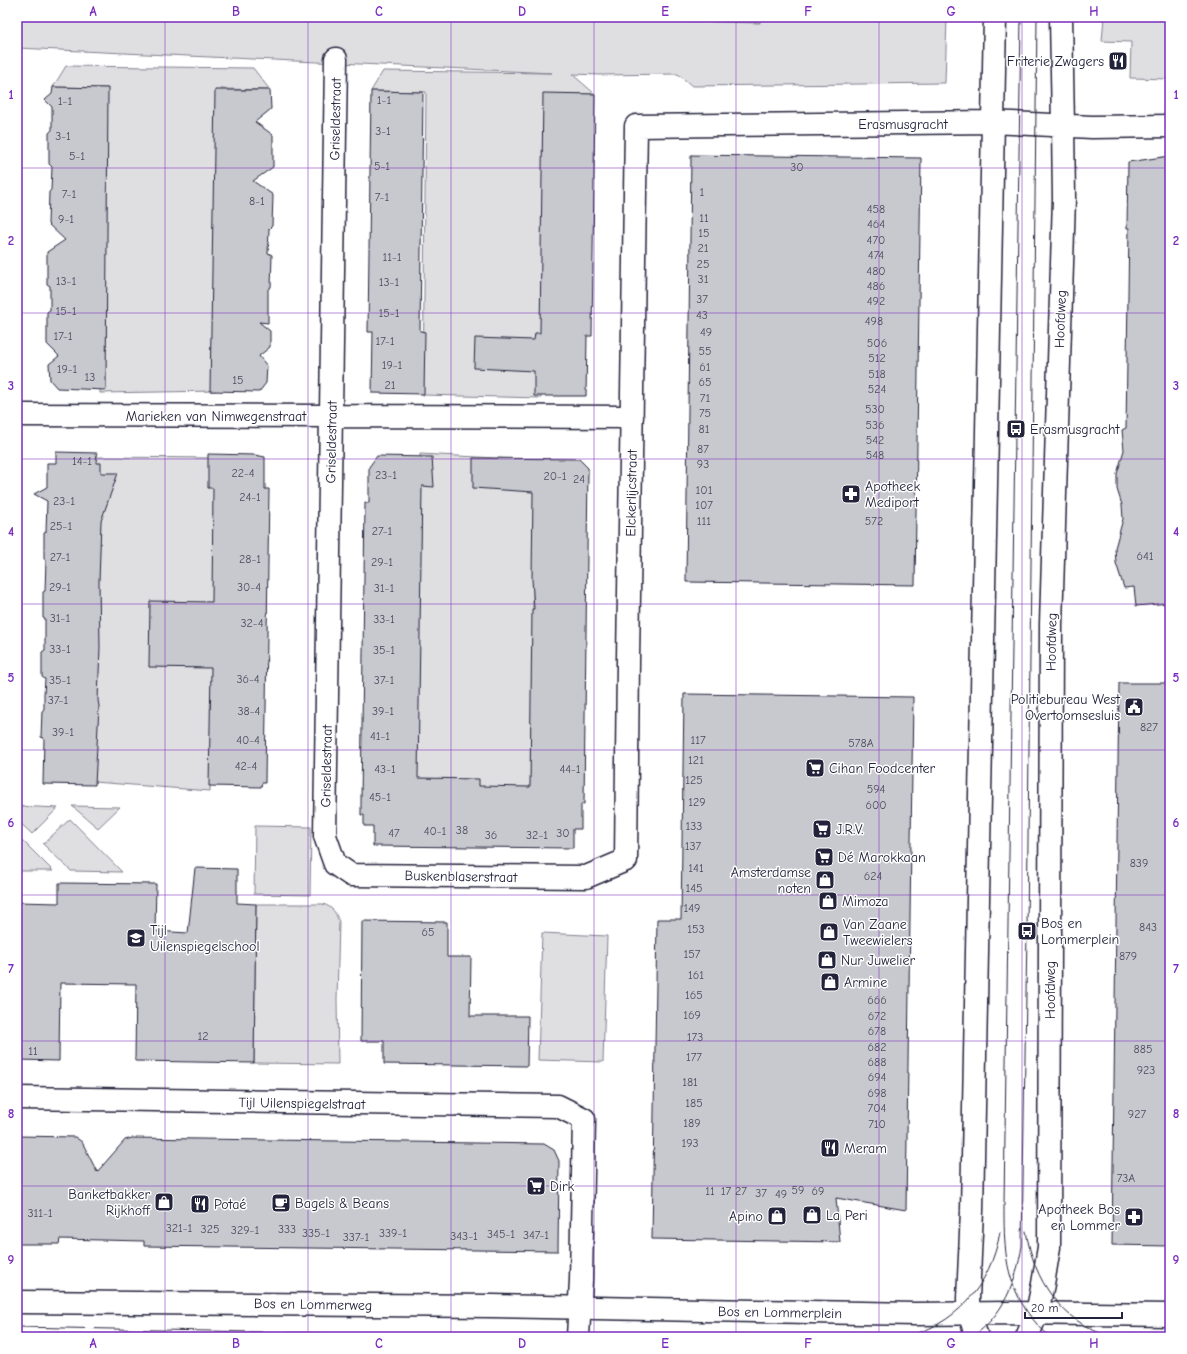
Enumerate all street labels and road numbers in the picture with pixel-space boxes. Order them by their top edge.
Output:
street label: Griseldestraat [326,77,345,160]
street label: Erasmusgracht [858,116,949,133]
street label: Hoofdweg [1051,290,1070,348]
street label: Griseldestraat [322,400,341,483]
street label: Marieken van Nimwegenstraat [126,408,307,425]
street label: Elckerlijcstraat [622,448,641,537]
street label: Hoofdweg [1042,613,1061,671]
street label: Griseldestraat [317,724,336,807]
street label: Buskenblaserstraat [405,867,518,886]
street label: Hoofdweg [1042,961,1059,1019]
street label: Tijl Uilenspiegelstraat [238,1094,366,1113]
street label: Bos en Lommerweg [254,1295,372,1314]
street label: Bos en Lommerplein [718,1303,842,1322]

